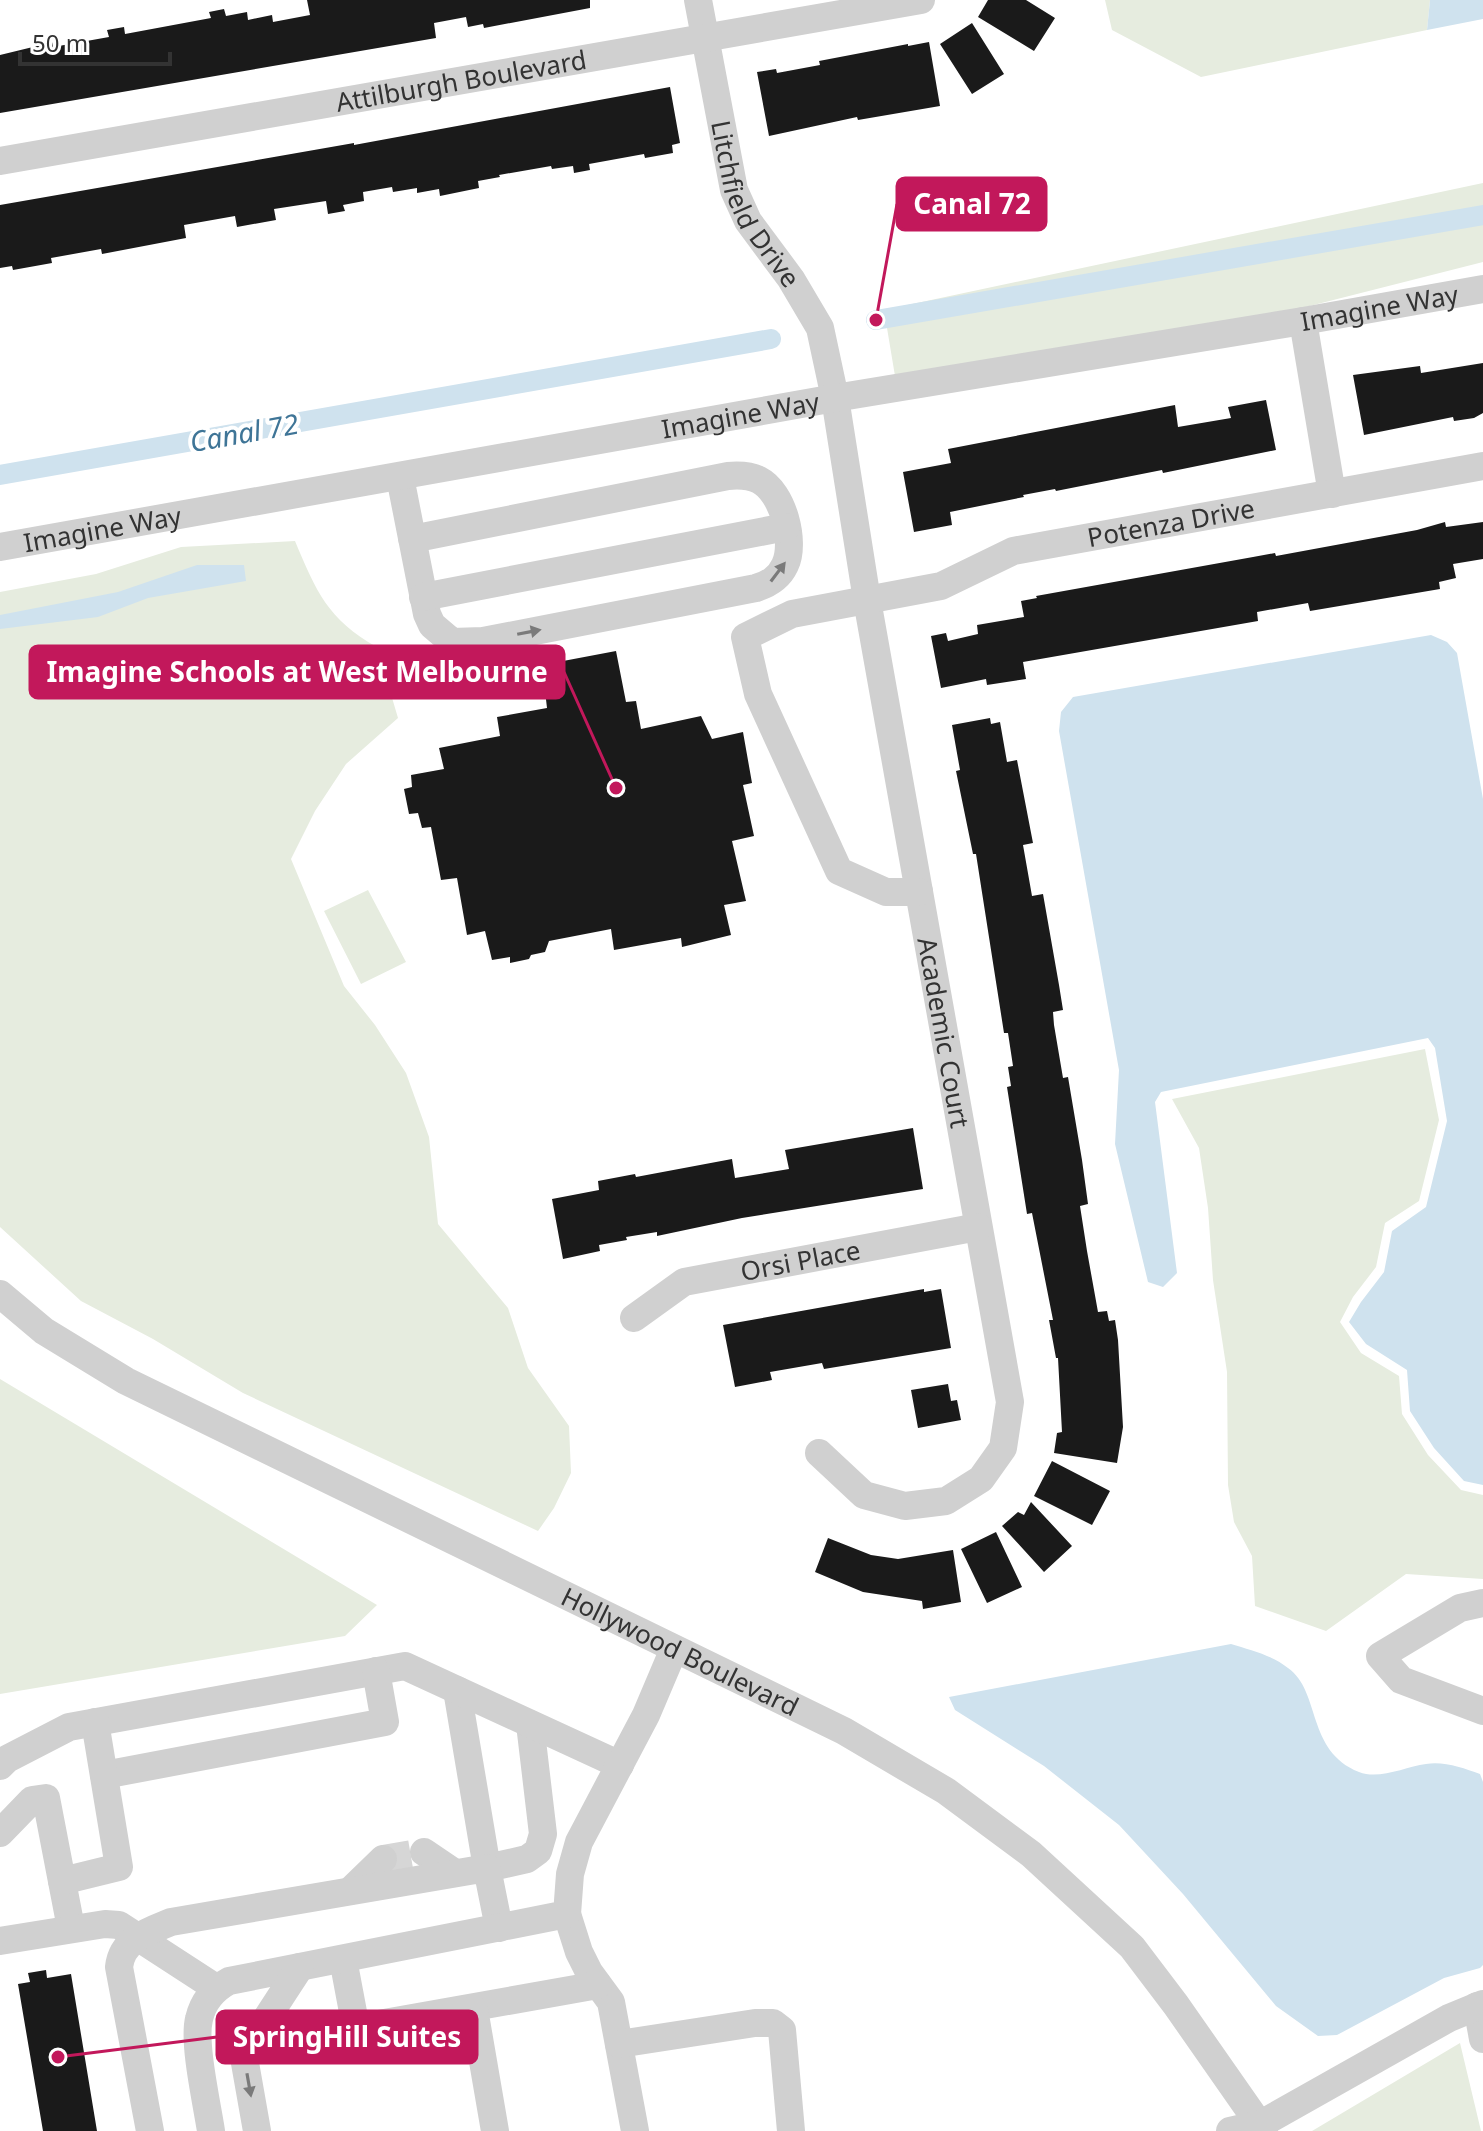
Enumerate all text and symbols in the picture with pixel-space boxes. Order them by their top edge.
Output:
scale bar [20,16,170,66]
text: 50 m [32,26,88,59]
street label: Attilburgh Boulevard [333,41,589,120]
street label: Litchfield Drive [703,117,809,294]
callout: Canal 72 [897,178,1046,230]
text: Canal 72 [913,184,1031,222]
street label: Imagine Way [1298,276,1462,339]
street label: Imagine Way [659,383,823,447]
water label: Canal 72 [187,404,301,460]
street label: Potenza Drive [1084,490,1257,555]
street label: Imagine Way [21,497,185,560]
one-way arrow [770,562,786,582]
one-way arrow [517,625,542,637]
callout: Imagine Schools at West Melbourne [30,646,564,698]
text: Imagine Schools at West Melbourne [46,652,548,690]
street label: Academic Court [909,934,979,1131]
street label: Orsi Place [737,1231,863,1289]
street label: Hollywood Boulevard [555,1578,805,1724]
callout: SpringHill Suites [217,2011,477,2063]
text: SpringHill Suites [233,2017,461,2055]
one-way arrow [243,2073,255,2098]

